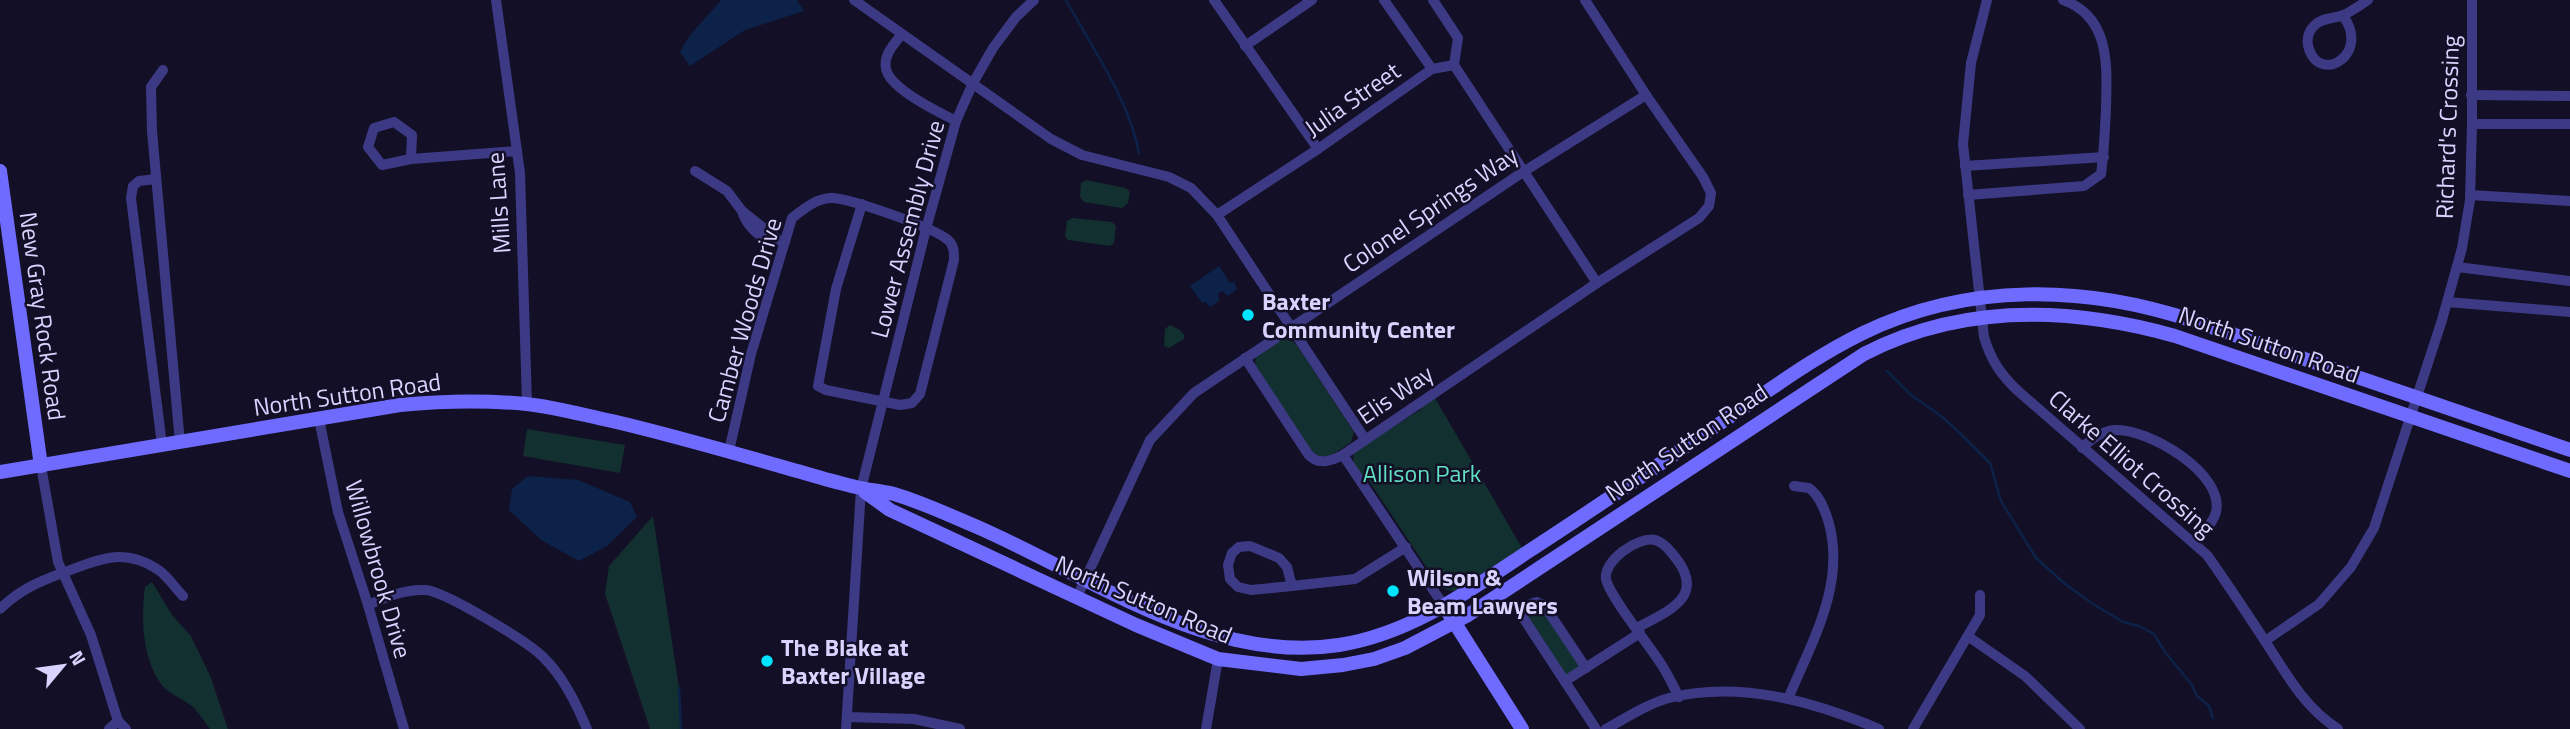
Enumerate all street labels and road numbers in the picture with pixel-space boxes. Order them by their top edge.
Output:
street label: Richard's Crossing [2426,34,2468,220]
street label: Julia Street [1297,52,1408,145]
street label: Lower Assembly Drive [861,116,953,342]
street label: Colonel Springs Way [1335,137,1525,281]
street label: Mills Lane [477,151,519,255]
street label: New Gray Rock Road [11,210,75,422]
street label: Camber Woods Drive [698,214,790,426]
street label: North Sutton Road [2174,296,2364,392]
street label: Elis Way [1350,355,1441,433]
street label: North Sutton Road [251,363,443,425]
street label: North Sutton Road [1598,374,1774,510]
street label: Clarke Elliot Crossing [2041,381,2223,545]
street label: Willowbrook Drive [336,476,422,662]
street label: North Sutton Road [1050,545,1238,653]

